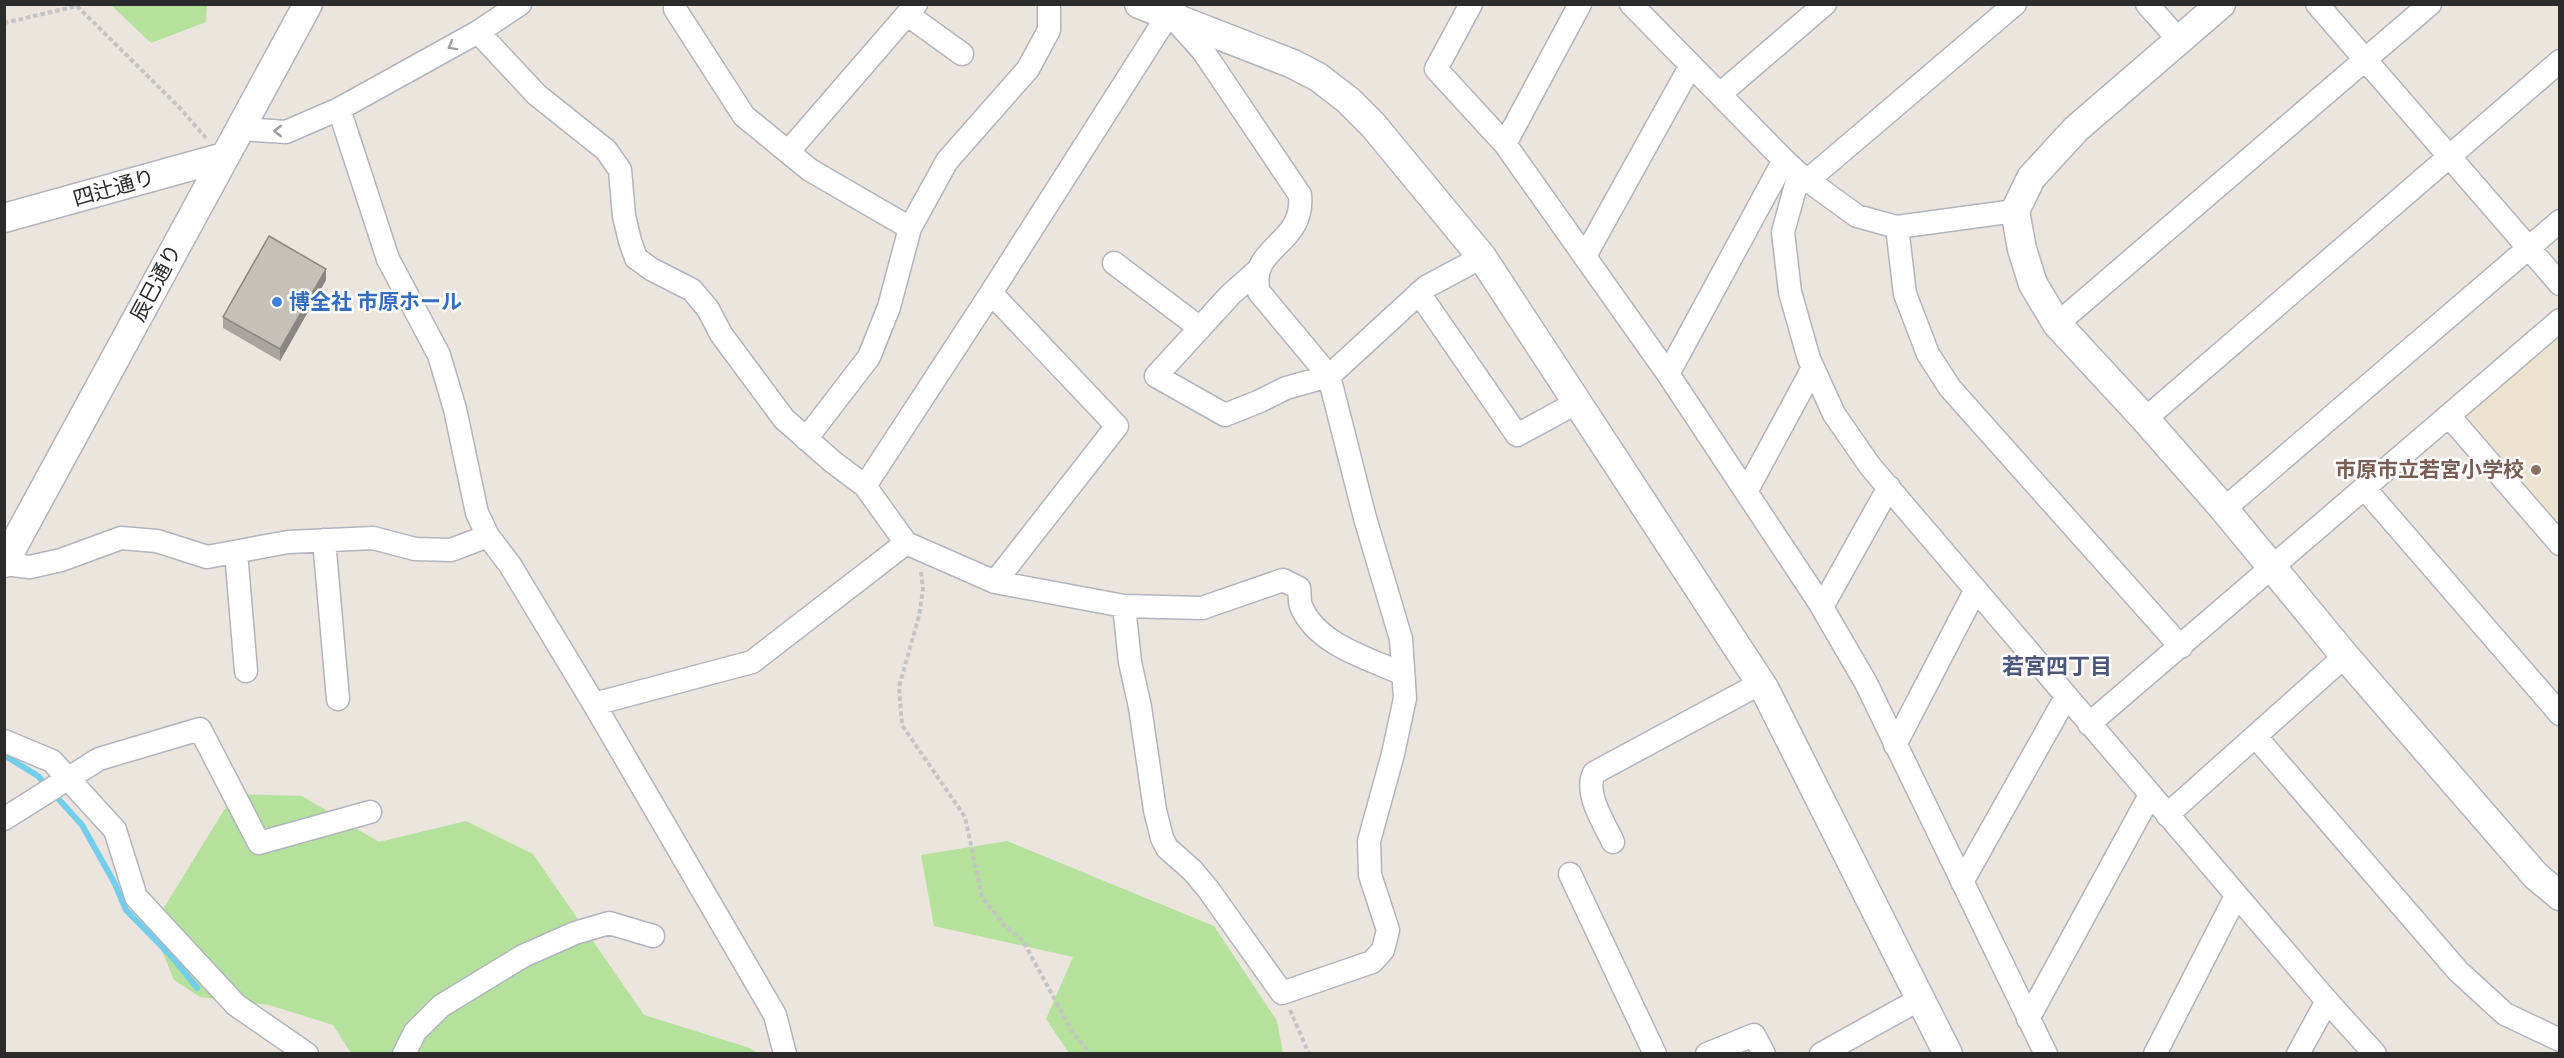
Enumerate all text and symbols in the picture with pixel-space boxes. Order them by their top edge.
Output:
one-way arrow [448,39,458,50]
one-way arrow [274,125,283,137]
street label: 四辻通り [70,164,158,212]
street label: 辰巳通り [125,240,187,326]
place label: 博全社 市原ホール [289,289,462,315]
marker: 博全社 市原ホール [270,295,284,309]
place label: 市原市立若宮小学校 [2335,457,2524,483]
marker: 市原市立若宮小学校 [2529,463,2543,477]
district label: 若宮四丁目 [2002,653,2112,680]

